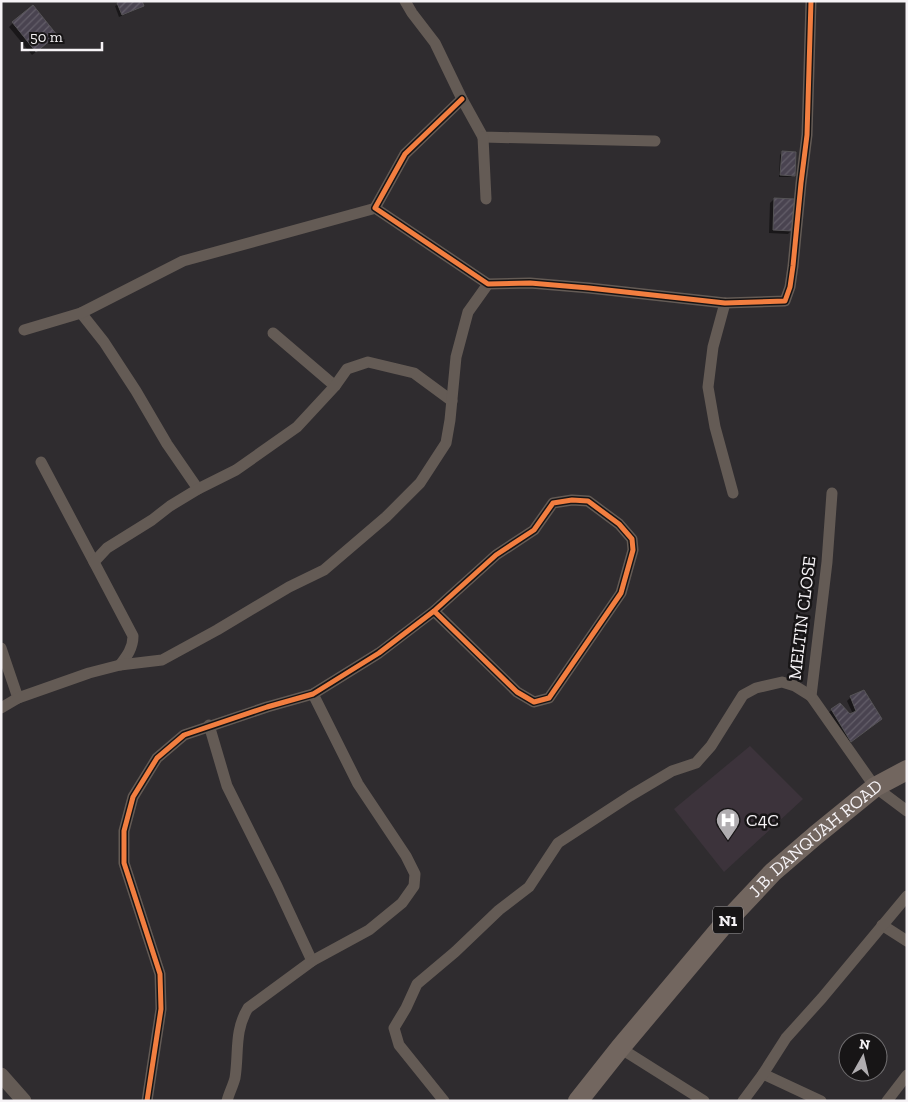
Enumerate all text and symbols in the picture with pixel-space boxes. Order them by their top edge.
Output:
scale bar [22,20,102,52]
text: 50 m [30,28,63,46]
street label: MELTIN CLOSE [784,555,820,681]
street label: J.B. DANQUAH ROAD [744,775,887,902]
hospital icon: C4C [715,807,741,841]
place label: C4C [746,809,779,831]
road number: N1 [713,906,743,934]
north arrow [838,1032,888,1082]
text: N [858,1035,872,1054]

